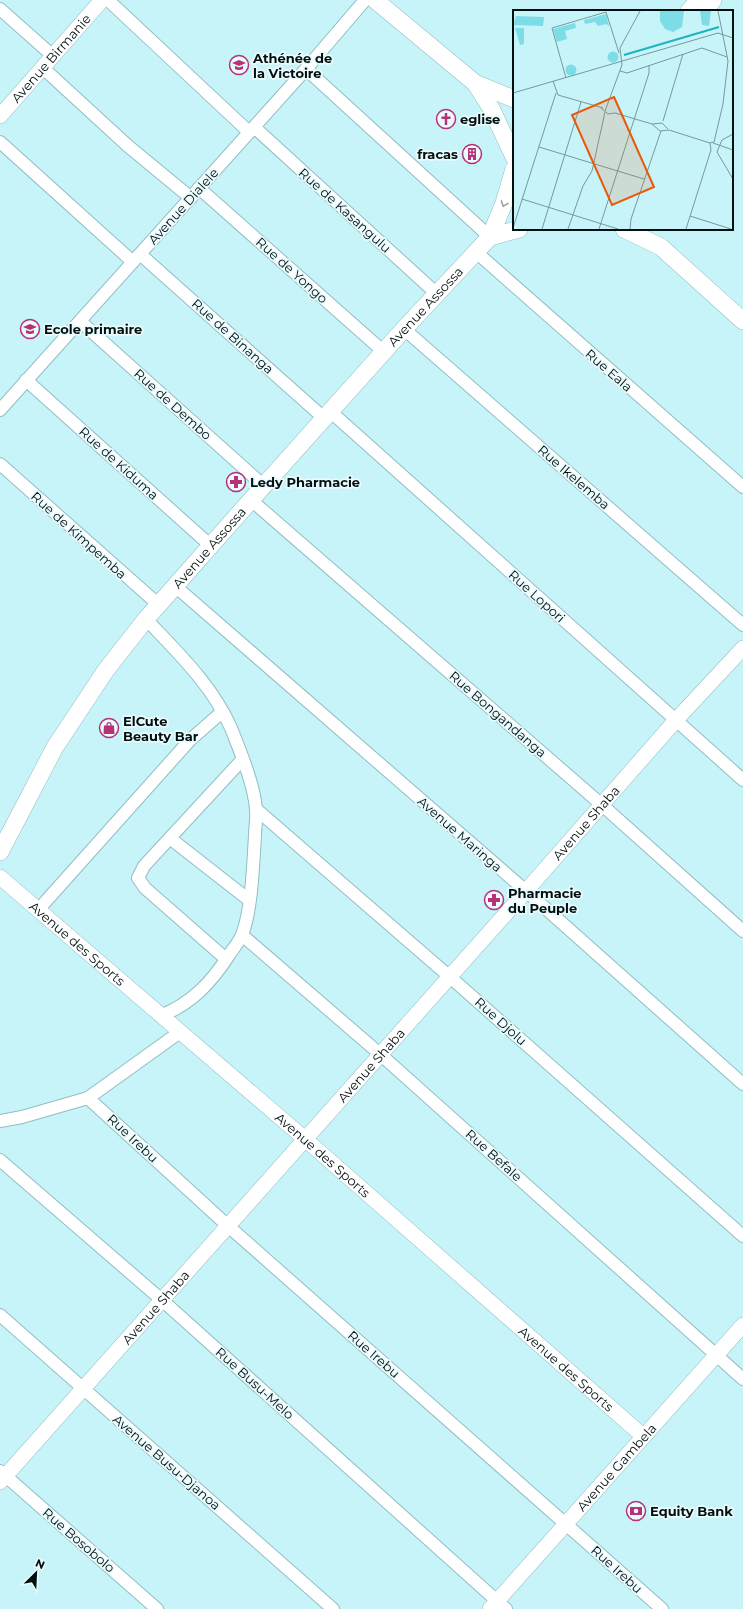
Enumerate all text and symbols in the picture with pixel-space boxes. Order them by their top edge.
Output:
inset map [513,10,733,230]
street label: Avenue Birmanie [8,11,94,106]
place label: Athénée de la Victoire [252,50,332,81]
school or university icon: Athénée de la Victoire [228,54,250,76]
church icon: eglise [435,108,457,130]
place label: eglise [460,111,500,127]
building icon: fracas [461,143,483,165]
place label: fracas [417,146,458,162]
street label: Avenue Dialele [145,164,222,247]
street label: Rue de Kasangulu [295,164,395,256]
one-way arrow [500,200,508,207]
street label: Rue de Yongo [253,234,331,306]
street label: Avenue Assossa [384,263,466,350]
street label: Rue de Binanga [189,295,277,377]
school or university icon: Ecole primaire [19,318,41,340]
place label: Ecole primaire [44,321,142,337]
street label: Rue Eala [582,345,636,395]
street label: Rue de Dembo [131,365,215,443]
street label: Rue de Kiduma [76,423,162,503]
street label: Rue Ikelemba [535,441,613,513]
pharmacy icon: Ledy Pharmacie [225,471,247,493]
place label: Ledy Pharmacie [250,474,360,490]
street label: Rue de Kimpemba [28,488,130,582]
street label: Avenue Assossa [169,504,249,591]
street label: Rue Lopori [505,566,569,626]
street label: Rue Bongandanga [446,667,550,761]
place label: ElCute Beauty Bar [123,713,199,744]
shop icon: ElCute Beauty Bar [98,717,120,739]
street label: Avenue Shaba [549,782,623,863]
street label: Avenue Maringa [415,793,505,875]
place label: Pharmacie du Peuple [508,885,582,916]
pharmacy icon: Pharmacie du Peuple [483,889,505,911]
street label: Avenue des Sports [26,898,128,989]
street label: Rue Djolu [472,994,530,1048]
street label: Avenue Shaba [334,1025,408,1105]
street label: Avenue des Sports [272,1109,374,1201]
street label: Rue Irebu [104,1110,162,1166]
street label: Rue Befale [463,1126,526,1185]
street label: Avenue Shaba [119,1267,193,1347]
street label: Avenue des Sports [516,1323,617,1415]
street label: Rue Irebu [345,1327,403,1381]
street label: Rue Busu-Melo [213,1344,297,1422]
street label: Avenue Busu-Djanoa [110,1411,224,1513]
street label: Avenue Gambela [573,1420,660,1514]
bank icon: Equity Bank [625,1500,647,1522]
place label: Equity Bank [650,1503,733,1519]
street label: Rue Bosobolo [40,1504,118,1576]
street label: Rue Irebu [588,1542,646,1596]
north arrow [16,1553,56,1593]
text: N [33,1556,47,1572]

